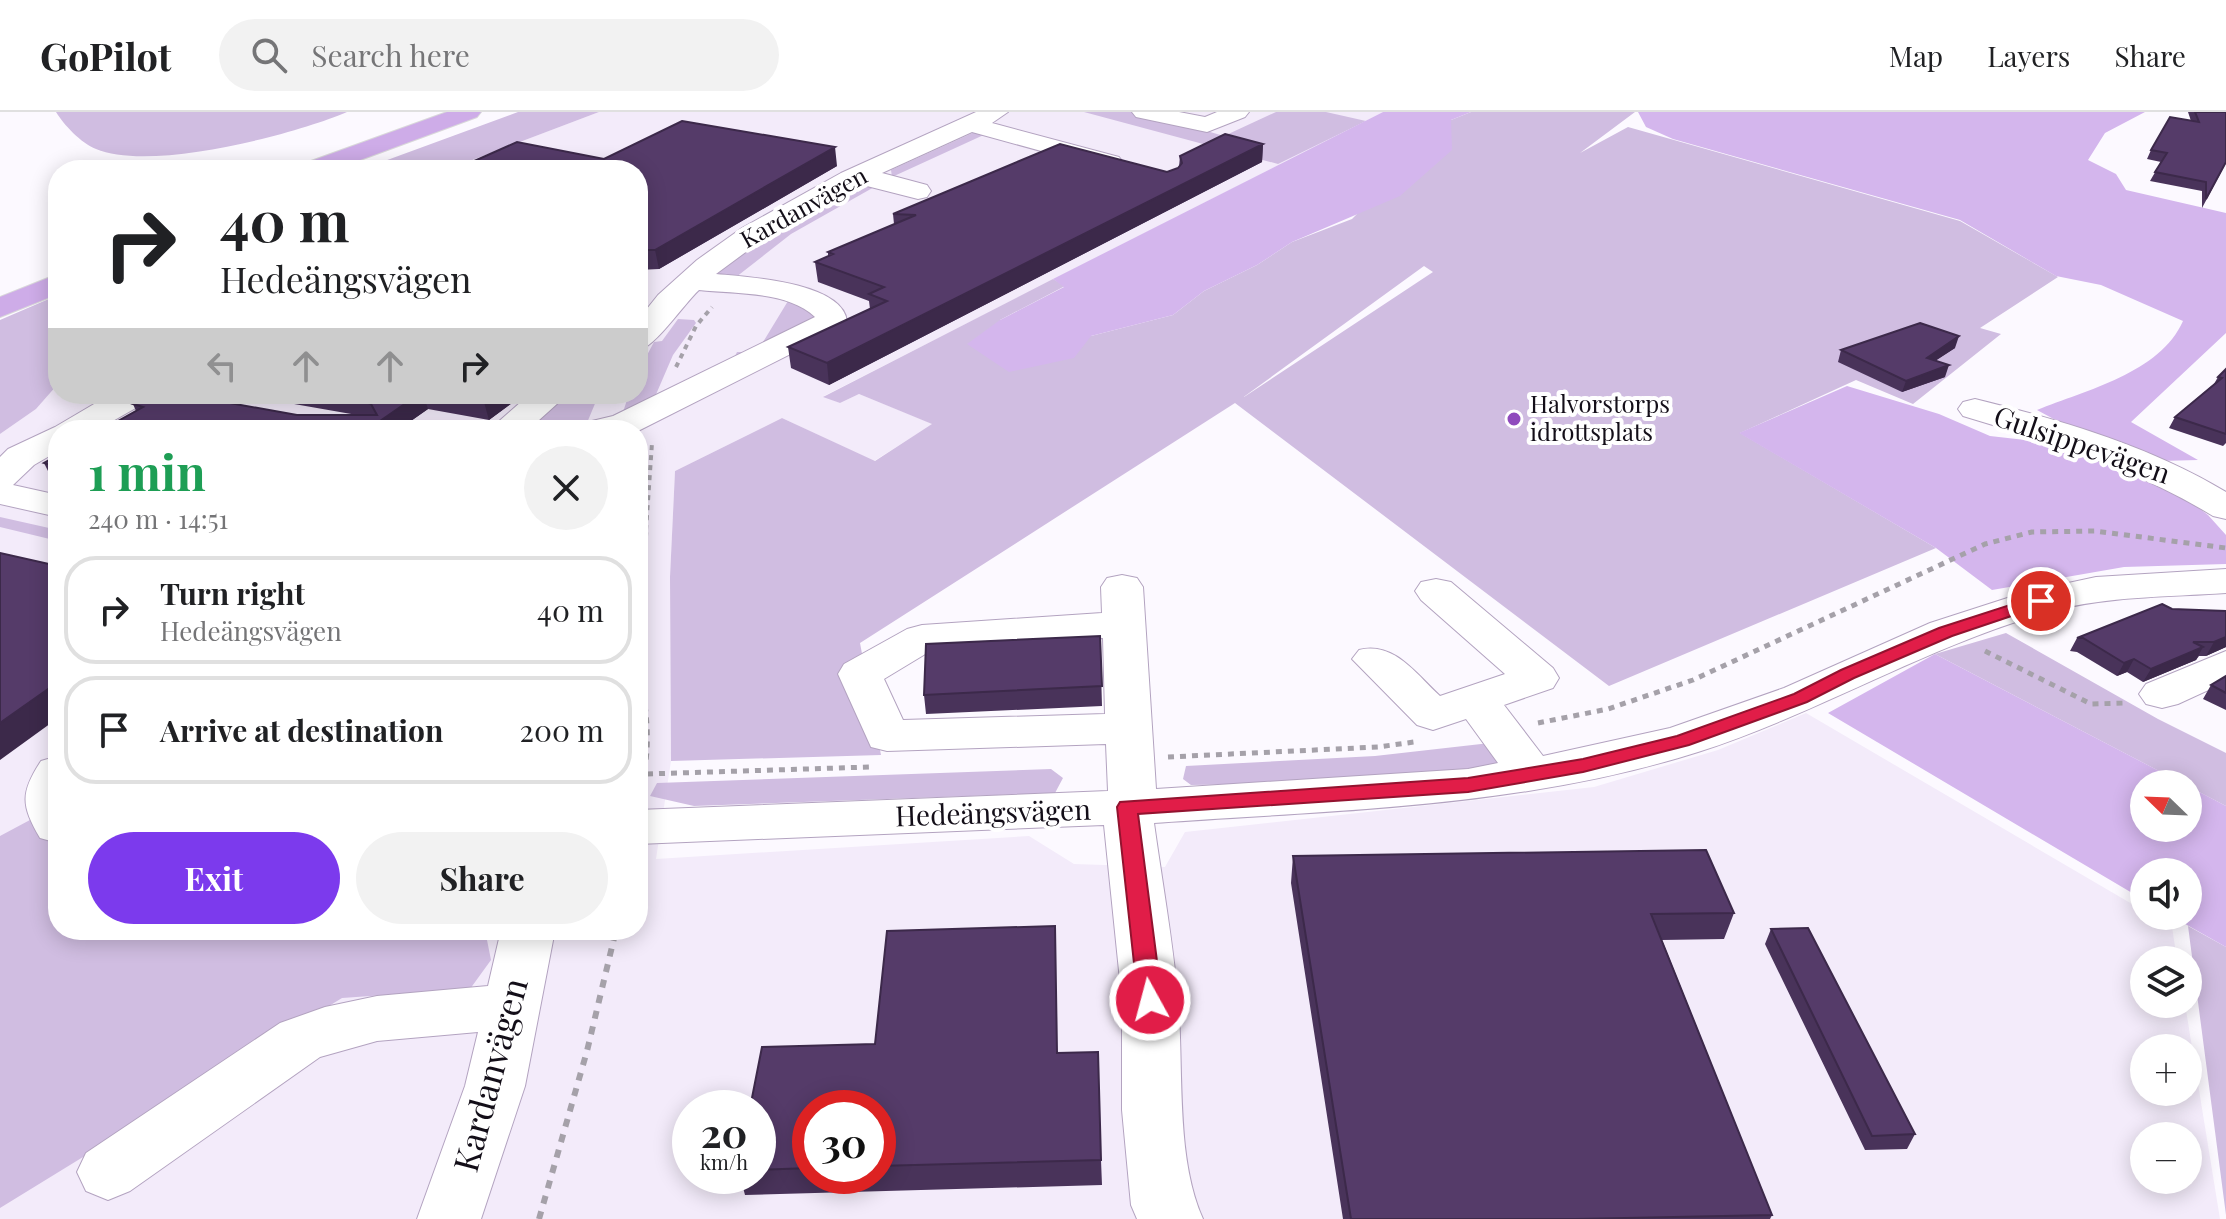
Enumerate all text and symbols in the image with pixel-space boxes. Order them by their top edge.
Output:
search box [219,19,779,91]
text: GoPilot [40,30,171,81]
icon: search [247,33,291,77]
text: Search here [311,35,470,75]
text: Map [1889,37,1943,74]
text: Layers [1987,37,2070,74]
text: Share [2114,37,2186,74]
street label: Kardanvägen [734,158,872,254]
text: 40 m [220,182,349,257]
icon: right [88,192,192,296]
text: Hedeängsvägen [220,254,472,302]
icon: left [200,344,244,388]
icon: ahead [284,344,328,388]
icon: ahead [368,344,412,388]
icon: right [452,344,496,388]
place label: Halvorstorps idrottsplats [1530,387,1670,447]
street label: Gulsippevägen [1989,396,2176,491]
marker: Halvorstorps idrottsplats [1505,410,1523,428]
text: 1 min [88,439,206,503]
button: close [524,446,608,530]
text: 240 m · 14:51 [88,501,228,536]
pin [2007,567,2075,635]
text: Turn right [160,573,305,613]
icon: arrive [2019,579,2063,623]
icon: right [92,588,136,632]
text: 40 m [537,590,604,630]
text: Hedeängsvägen [160,613,342,648]
icon: arrive [92,708,136,752]
text: Arrive at destination [160,710,443,750]
text: 200 m [520,710,604,750]
north arrow [2130,770,2202,842]
map controls [2130,770,2202,1194]
street label: Hedeängsvägen [895,790,1092,833]
button: Exit [88,832,340,924]
button: Share [356,832,608,924]
button: sound [2130,858,2202,930]
button: layers [2130,946,2202,1018]
position arrow [1108,958,1192,1042]
street label: Kardanvägen [441,973,537,1176]
button: + [2130,1034,2202,1106]
speed limit sign: 30 [792,1090,896,1194]
text: 20 [701,1105,747,1158]
button: − [2130,1122,2202,1194]
text: km/h [700,1148,748,1175]

